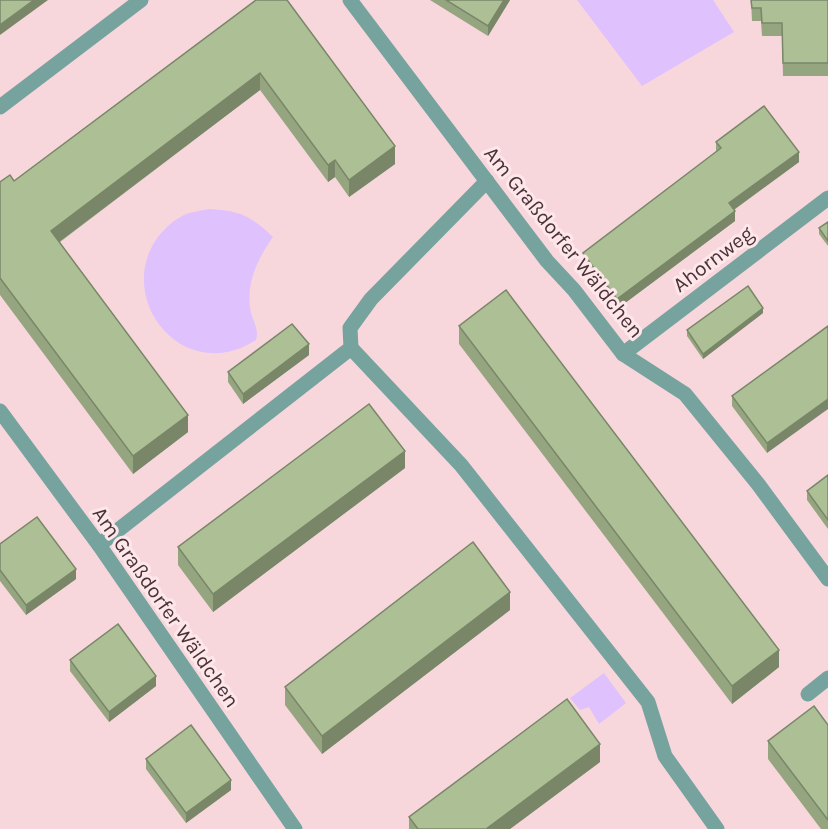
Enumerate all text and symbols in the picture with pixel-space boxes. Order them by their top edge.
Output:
street label: Am Graßdorfer Wäldchen [479,141,649,343]
street label: Ahornweg [668,221,758,297]
street label: Am Graßdorfer Wäldchen [88,502,244,712]

